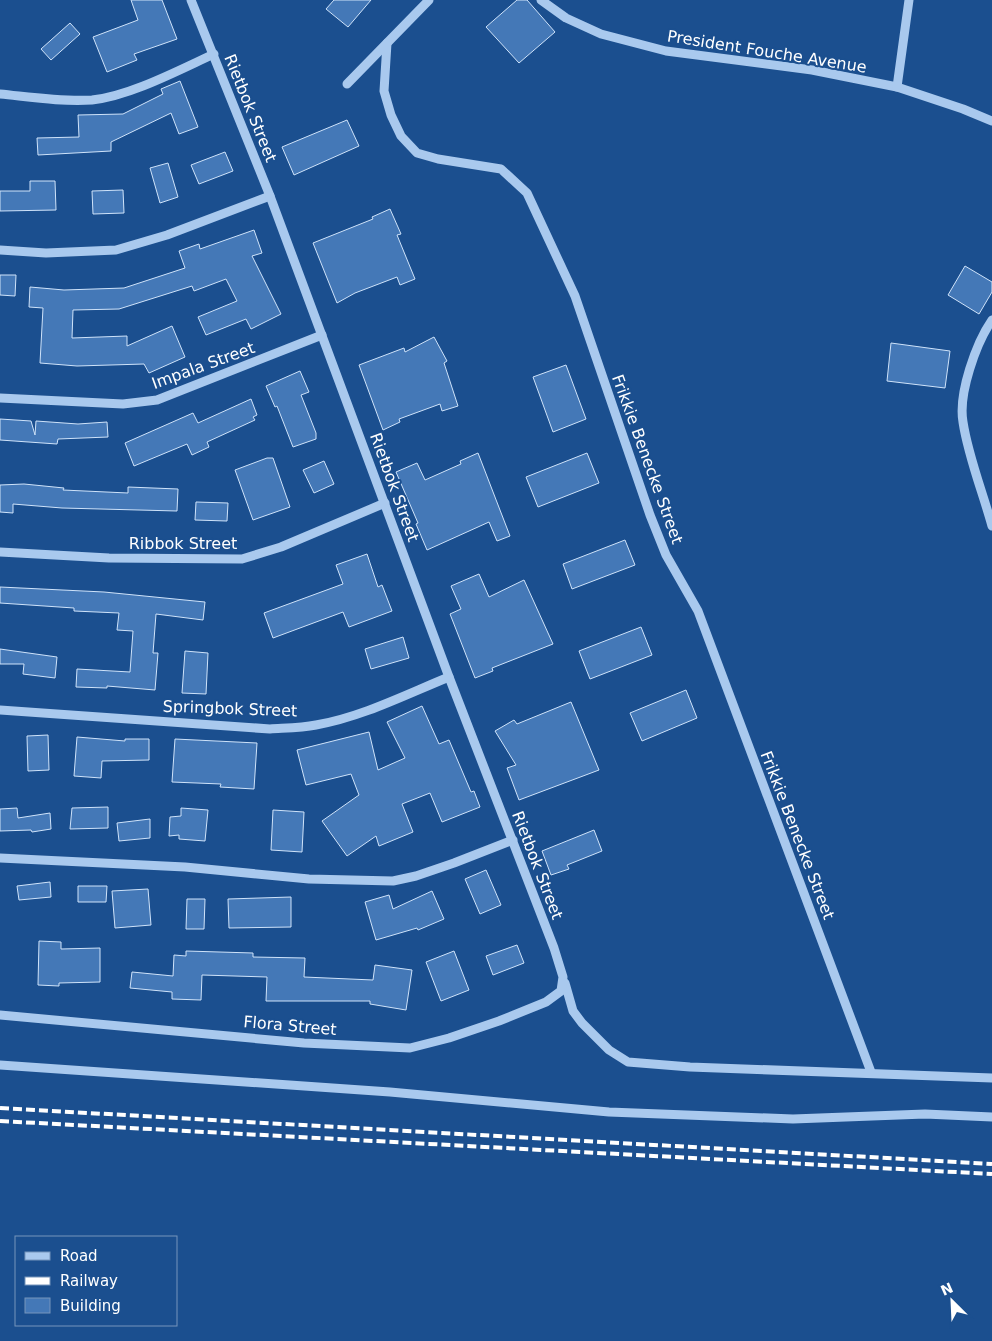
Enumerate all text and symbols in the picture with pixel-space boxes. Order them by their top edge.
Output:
street label: President Fouche Avenue [666,26,868,77]
street label: Rietbok Street [220,52,281,165]
street label: Impala Street [149,338,257,393]
street label: Frikkie Benecke Street [608,372,687,546]
street label: Rietbok Street [366,430,423,544]
street label: Ribbok Street [129,534,237,553]
street label: Springbok Street [162,697,298,720]
street label: Frikkie Benecke Street [757,748,838,922]
street label: Rietbok Street [508,808,567,922]
street label: Flora Street [243,1012,337,1039]
legend [15,1236,178,1326]
text: Road [60,1247,98,1265]
text: Railway [60,1272,118,1290]
north arrow [927,1276,977,1326]
text: N [938,1279,955,1299]
text: Building [60,1297,121,1315]

